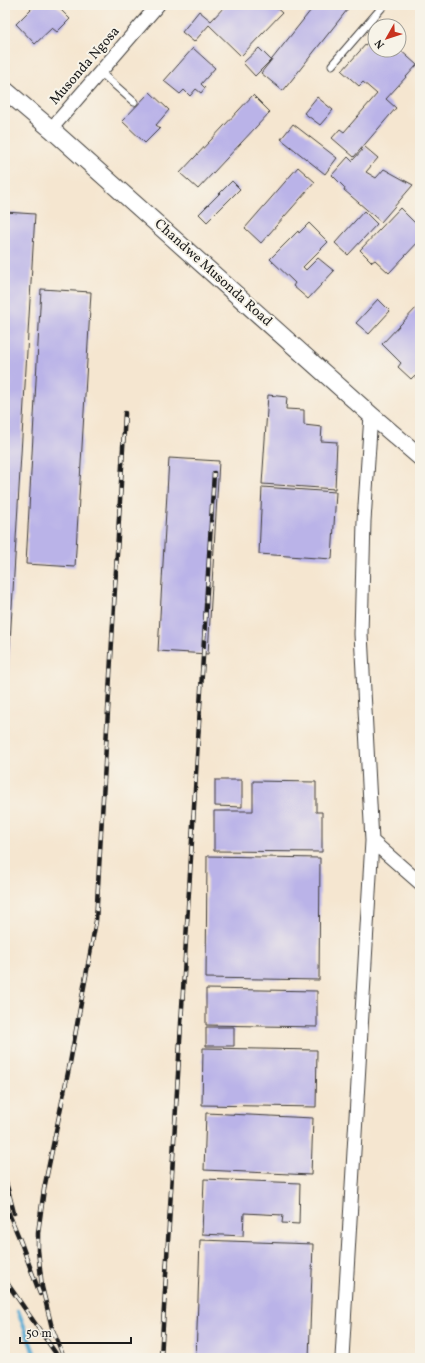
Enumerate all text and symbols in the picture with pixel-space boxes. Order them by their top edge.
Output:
north arrow [367,18,407,58]
street label: Musonda Ngosa [46,23,124,109]
text: N [372,36,389,51]
street label: Chandwe Musonda Road [150,215,276,331]
scale bar [20,1319,131,1345]
text: 50 m [26,1326,52,1342]

